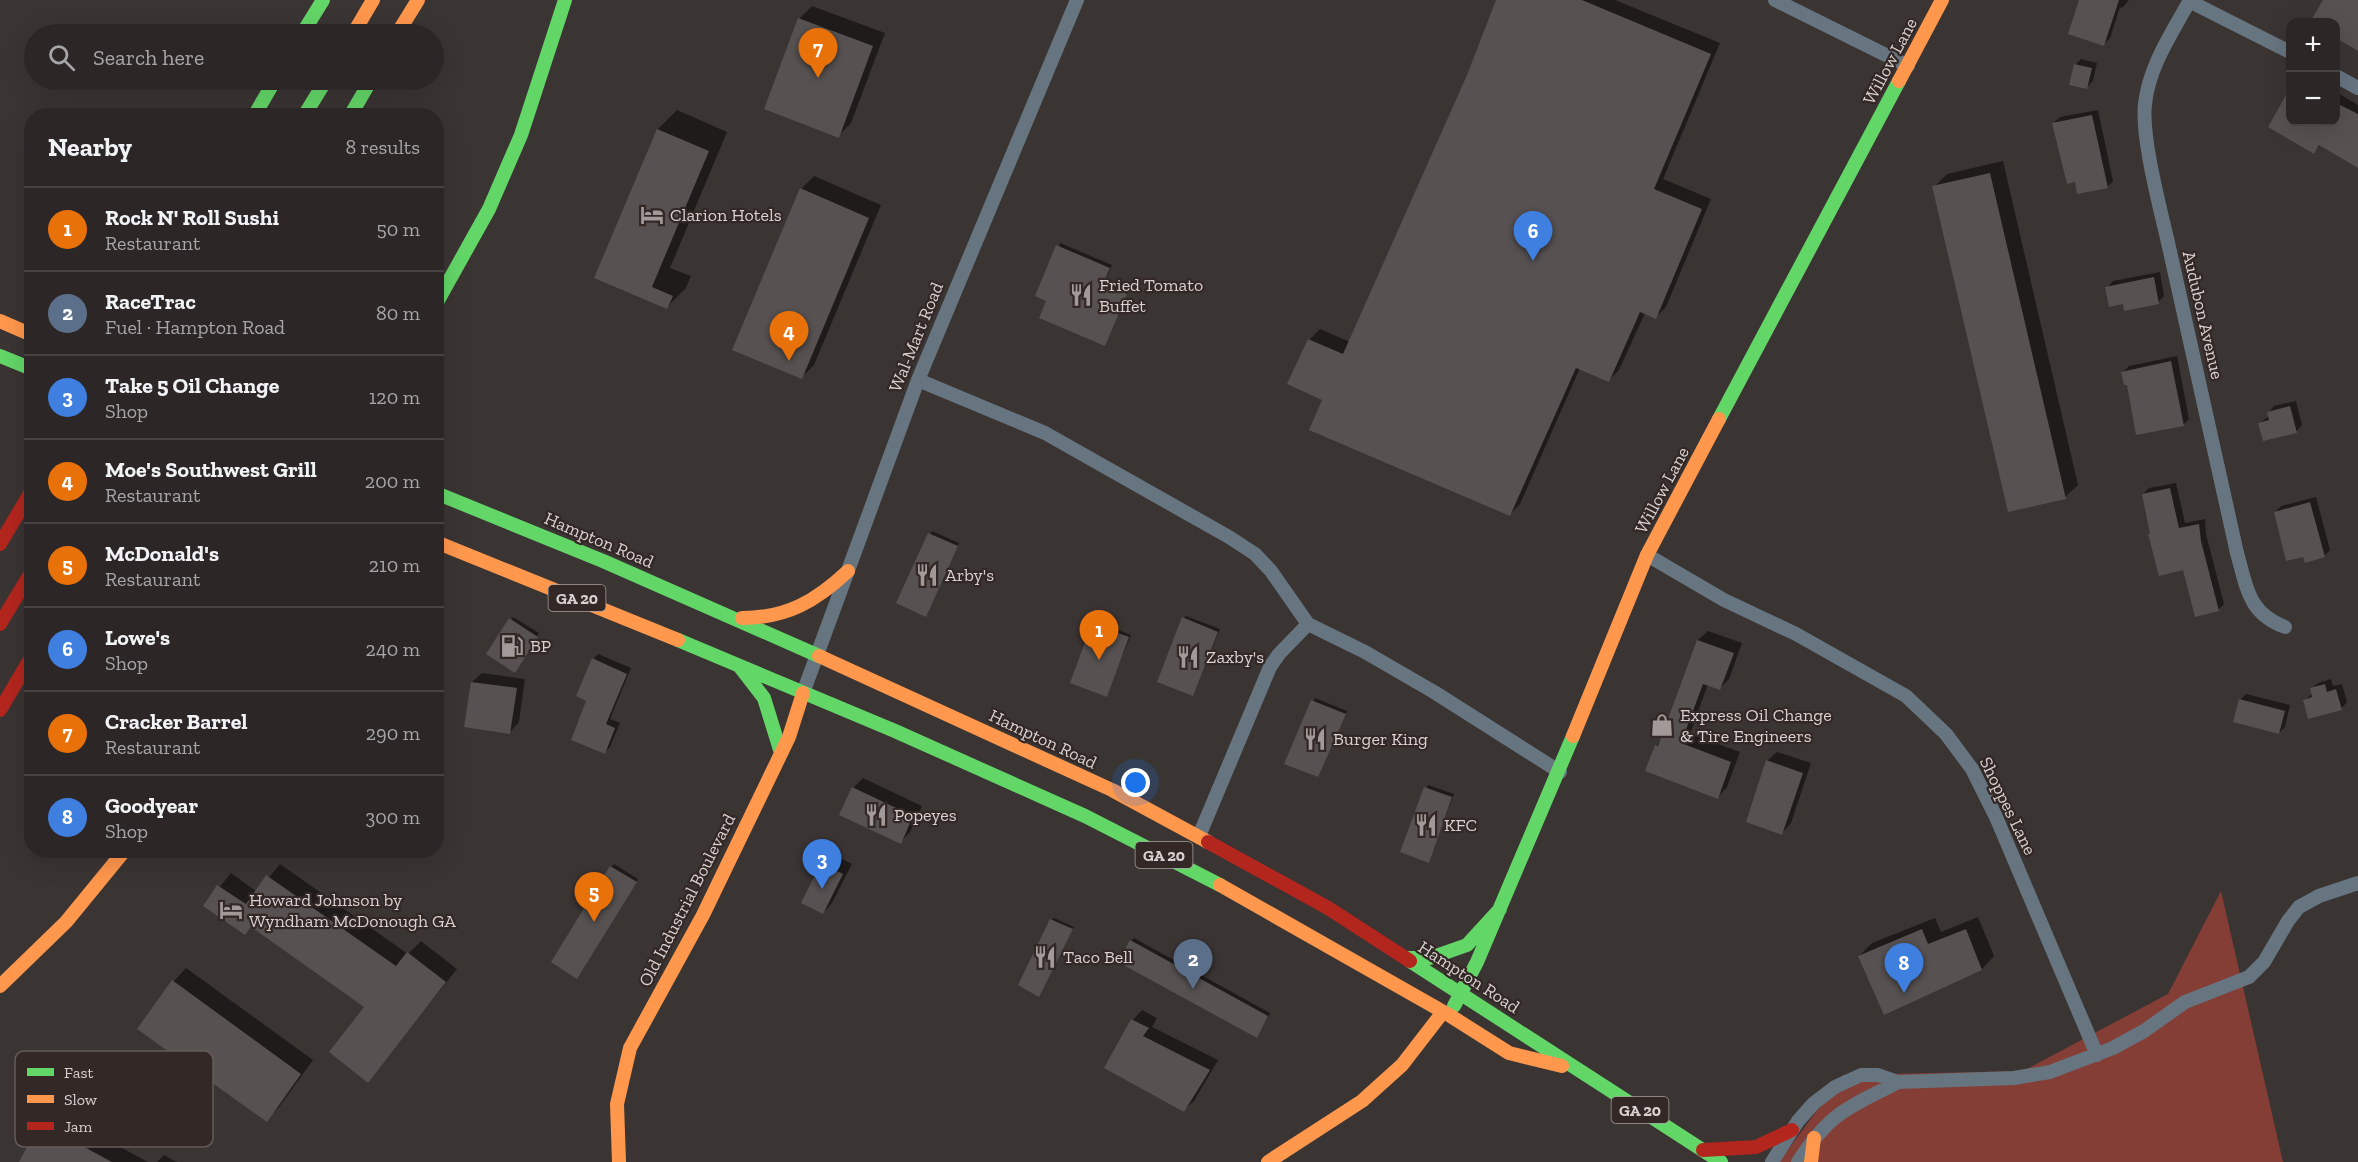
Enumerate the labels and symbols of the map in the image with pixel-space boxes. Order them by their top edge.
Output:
street label: Willow Lane [1858,14,1922,108]
pin: 7 [798,28,838,78]
hotel icon: Clarion Hotels [639,202,665,228]
place label: Clarion Hotels [670,204,782,226]
pin: 6 [1514,212,1552,261]
street label: Audubon Avenue [2178,249,2228,381]
place label: Fried Tomato Buffet [1099,274,1203,317]
street label: Wal-Mart Road [884,279,948,395]
restaurant icon: Fried Tomato Buffet [1068,282,1094,308]
pin: 4 [770,312,808,361]
street label: Willow Lane [1630,443,1694,537]
street label: Hampton Road [541,507,657,573]
restaurant icon: Arby's [914,562,940,588]
place label: Arby's [945,564,994,586]
road number: GA 20 [548,585,606,611]
pin: 1 [1080,610,1118,660]
fuel station icon: BP [499,633,525,659]
place label: BP [530,635,551,657]
restaurant icon: Zaxby's [1175,644,1201,670]
place label: Zaxby's [1206,646,1264,668]
street label: Hampton Road [986,704,1101,774]
place label: Express Oil Change & Tire Engineers [1680,704,1832,747]
shop icon: Express Oil Change & Tire Engineers [1649,712,1675,738]
restaurant icon: Burger King [1302,726,1328,752]
place label: Burger King [1333,728,1428,750]
street label: Shoppes Lane [1975,753,2041,859]
your location [1121,768,1150,797]
restaurant icon: Popeyes [863,802,889,828]
place label: Popeyes [894,804,957,826]
street label: Old Industrial Boulevard [634,810,740,990]
restaurant icon: KFC [1413,812,1439,838]
place label: KFC [1444,814,1477,836]
pin: 3 [802,840,842,889]
road number: GA 20 [1136,842,1192,868]
pin: 5 [574,872,614,922]
place label: Howard Johnson by Wyndham McDonough GA [249,889,456,932]
hotel icon: Howard Johnson by Wyndham McDonough GA [218,897,244,923]
street label: Hampton Road [1414,936,1524,1018]
pin: 2 [1174,940,1212,989]
restaurant icon: Taco Bell [1032,944,1058,970]
pin: 8 [1884,944,1924,993]
place label: Taco Bell [1063,946,1133,968]
legend [15,1051,213,1147]
text: Fast [64,1063,93,1082]
text: Slow [64,1090,98,1109]
road number: GA 20 [1612,1097,1668,1123]
text: Jam [64,1117,93,1136]

